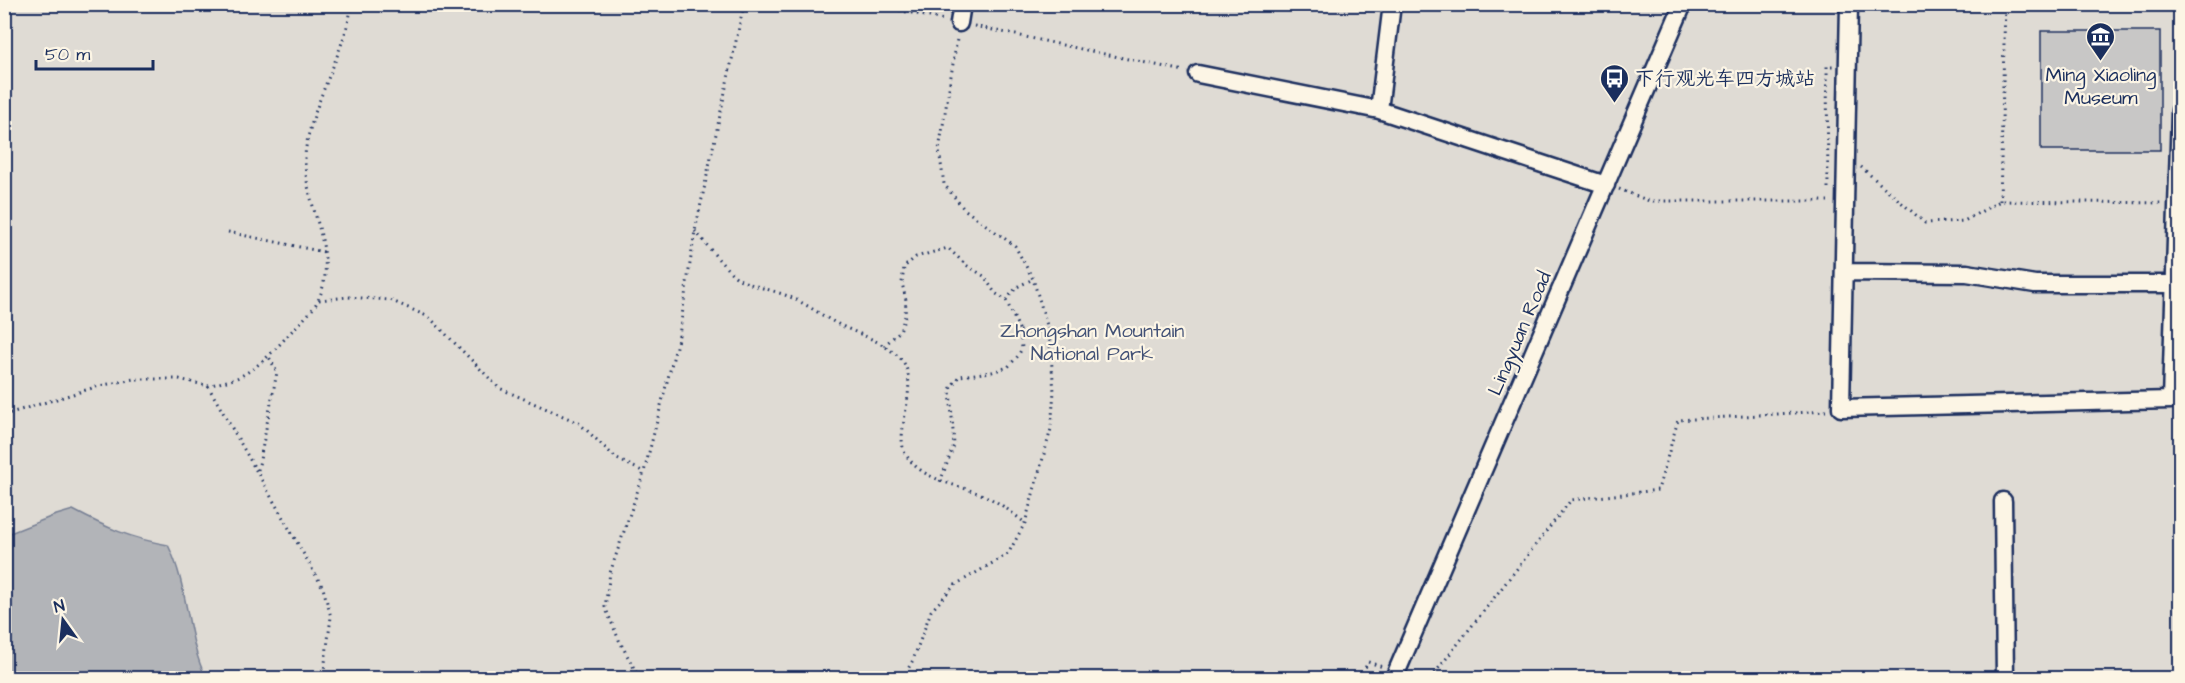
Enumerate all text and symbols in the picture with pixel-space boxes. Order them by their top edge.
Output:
museum icon: Ming Xiaoling Museum [2085,20,2117,62]
scale bar [36,33,153,71]
text: 50 m [45,42,90,67]
place label: Ming Xiaoling Museum [2046,61,2156,112]
bus stop icon: 下行观光车四方城站 [1598,62,1630,104]
place label: 下行观光车四方城站 [1635,65,1815,93]
street label: Lingyuan Road [1481,267,1560,400]
park label: Zhongshan Mountain National Park [1000,317,1184,368]
north arrow [33,590,93,650]
text: N [52,595,67,618]

